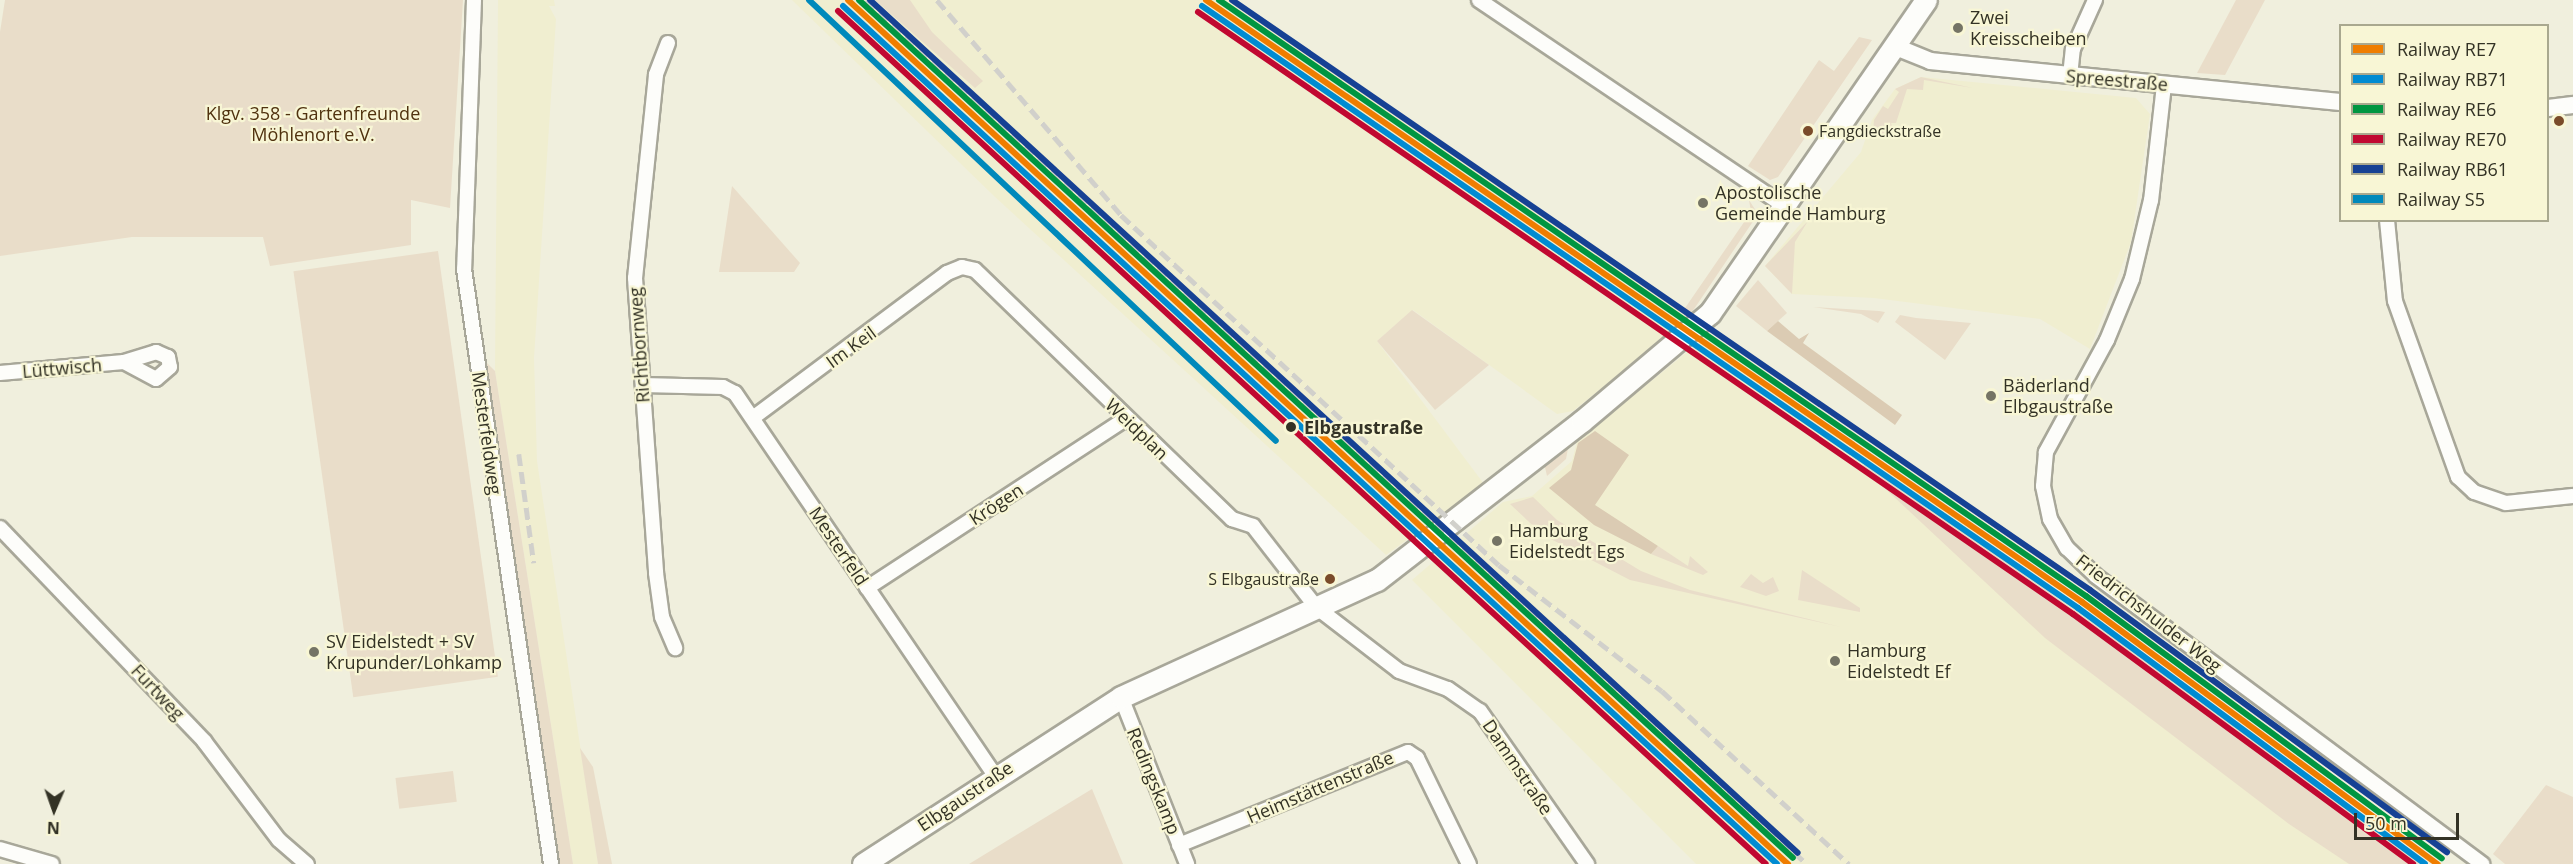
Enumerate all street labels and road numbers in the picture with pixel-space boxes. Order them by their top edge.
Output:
street label: Spreestraße [2065,65,2169,95]
street label: Richtbornweg [624,286,654,404]
street label: Im Keil [822,322,880,372]
street label: Lüttwisch [21,354,103,382]
street label: Mesterfeldweg [468,370,506,496]
street label: Weidplan [1101,394,1173,464]
street label: Krögen [965,479,1027,529]
street label: Mesterfeld [805,502,873,590]
street label: Friedrichshulder Weg [2072,549,2226,677]
street label: Furtweg [127,660,189,724]
street label: Dammstraße [1478,715,1558,819]
street label: Redingskamp [1123,724,1185,838]
street label: Heimstättenstraße [1243,746,1397,828]
street label: Elbgaustraße [913,756,1017,836]

